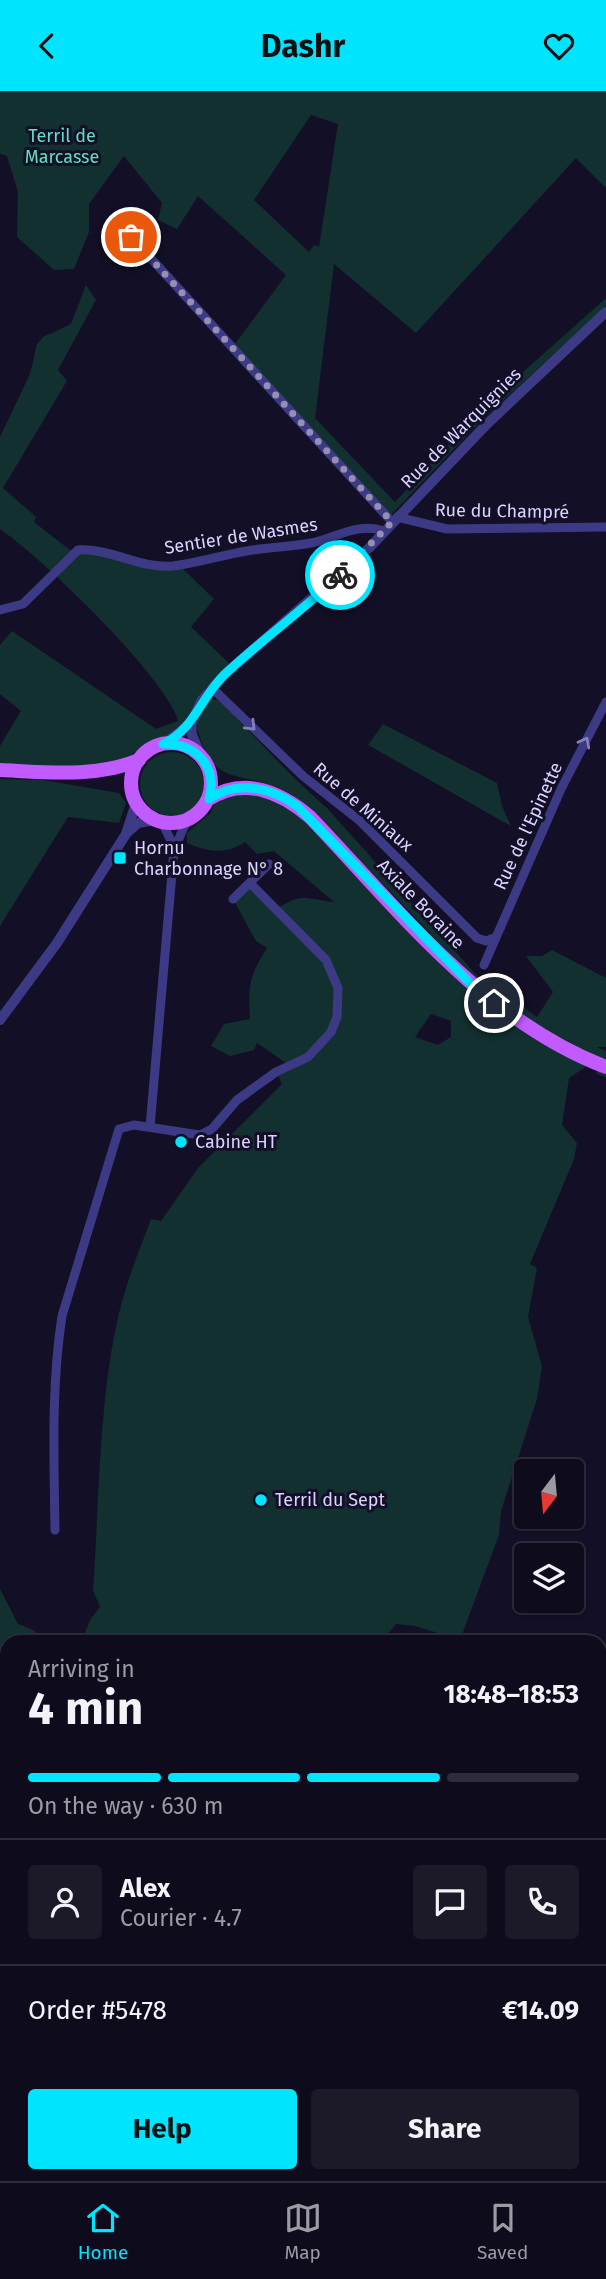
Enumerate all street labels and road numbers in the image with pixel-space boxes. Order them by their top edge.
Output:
street label: Rue de Warquignies [396,363,526,493]
street label: Rue du Champré [435,499,569,523]
street label: Sentier de Wasmes [163,513,319,559]
street label: Rue de Miniaux [309,758,418,856]
street label: Rue de l'Epinette [489,759,567,893]
street label: Axiale Boraine [373,854,469,954]

